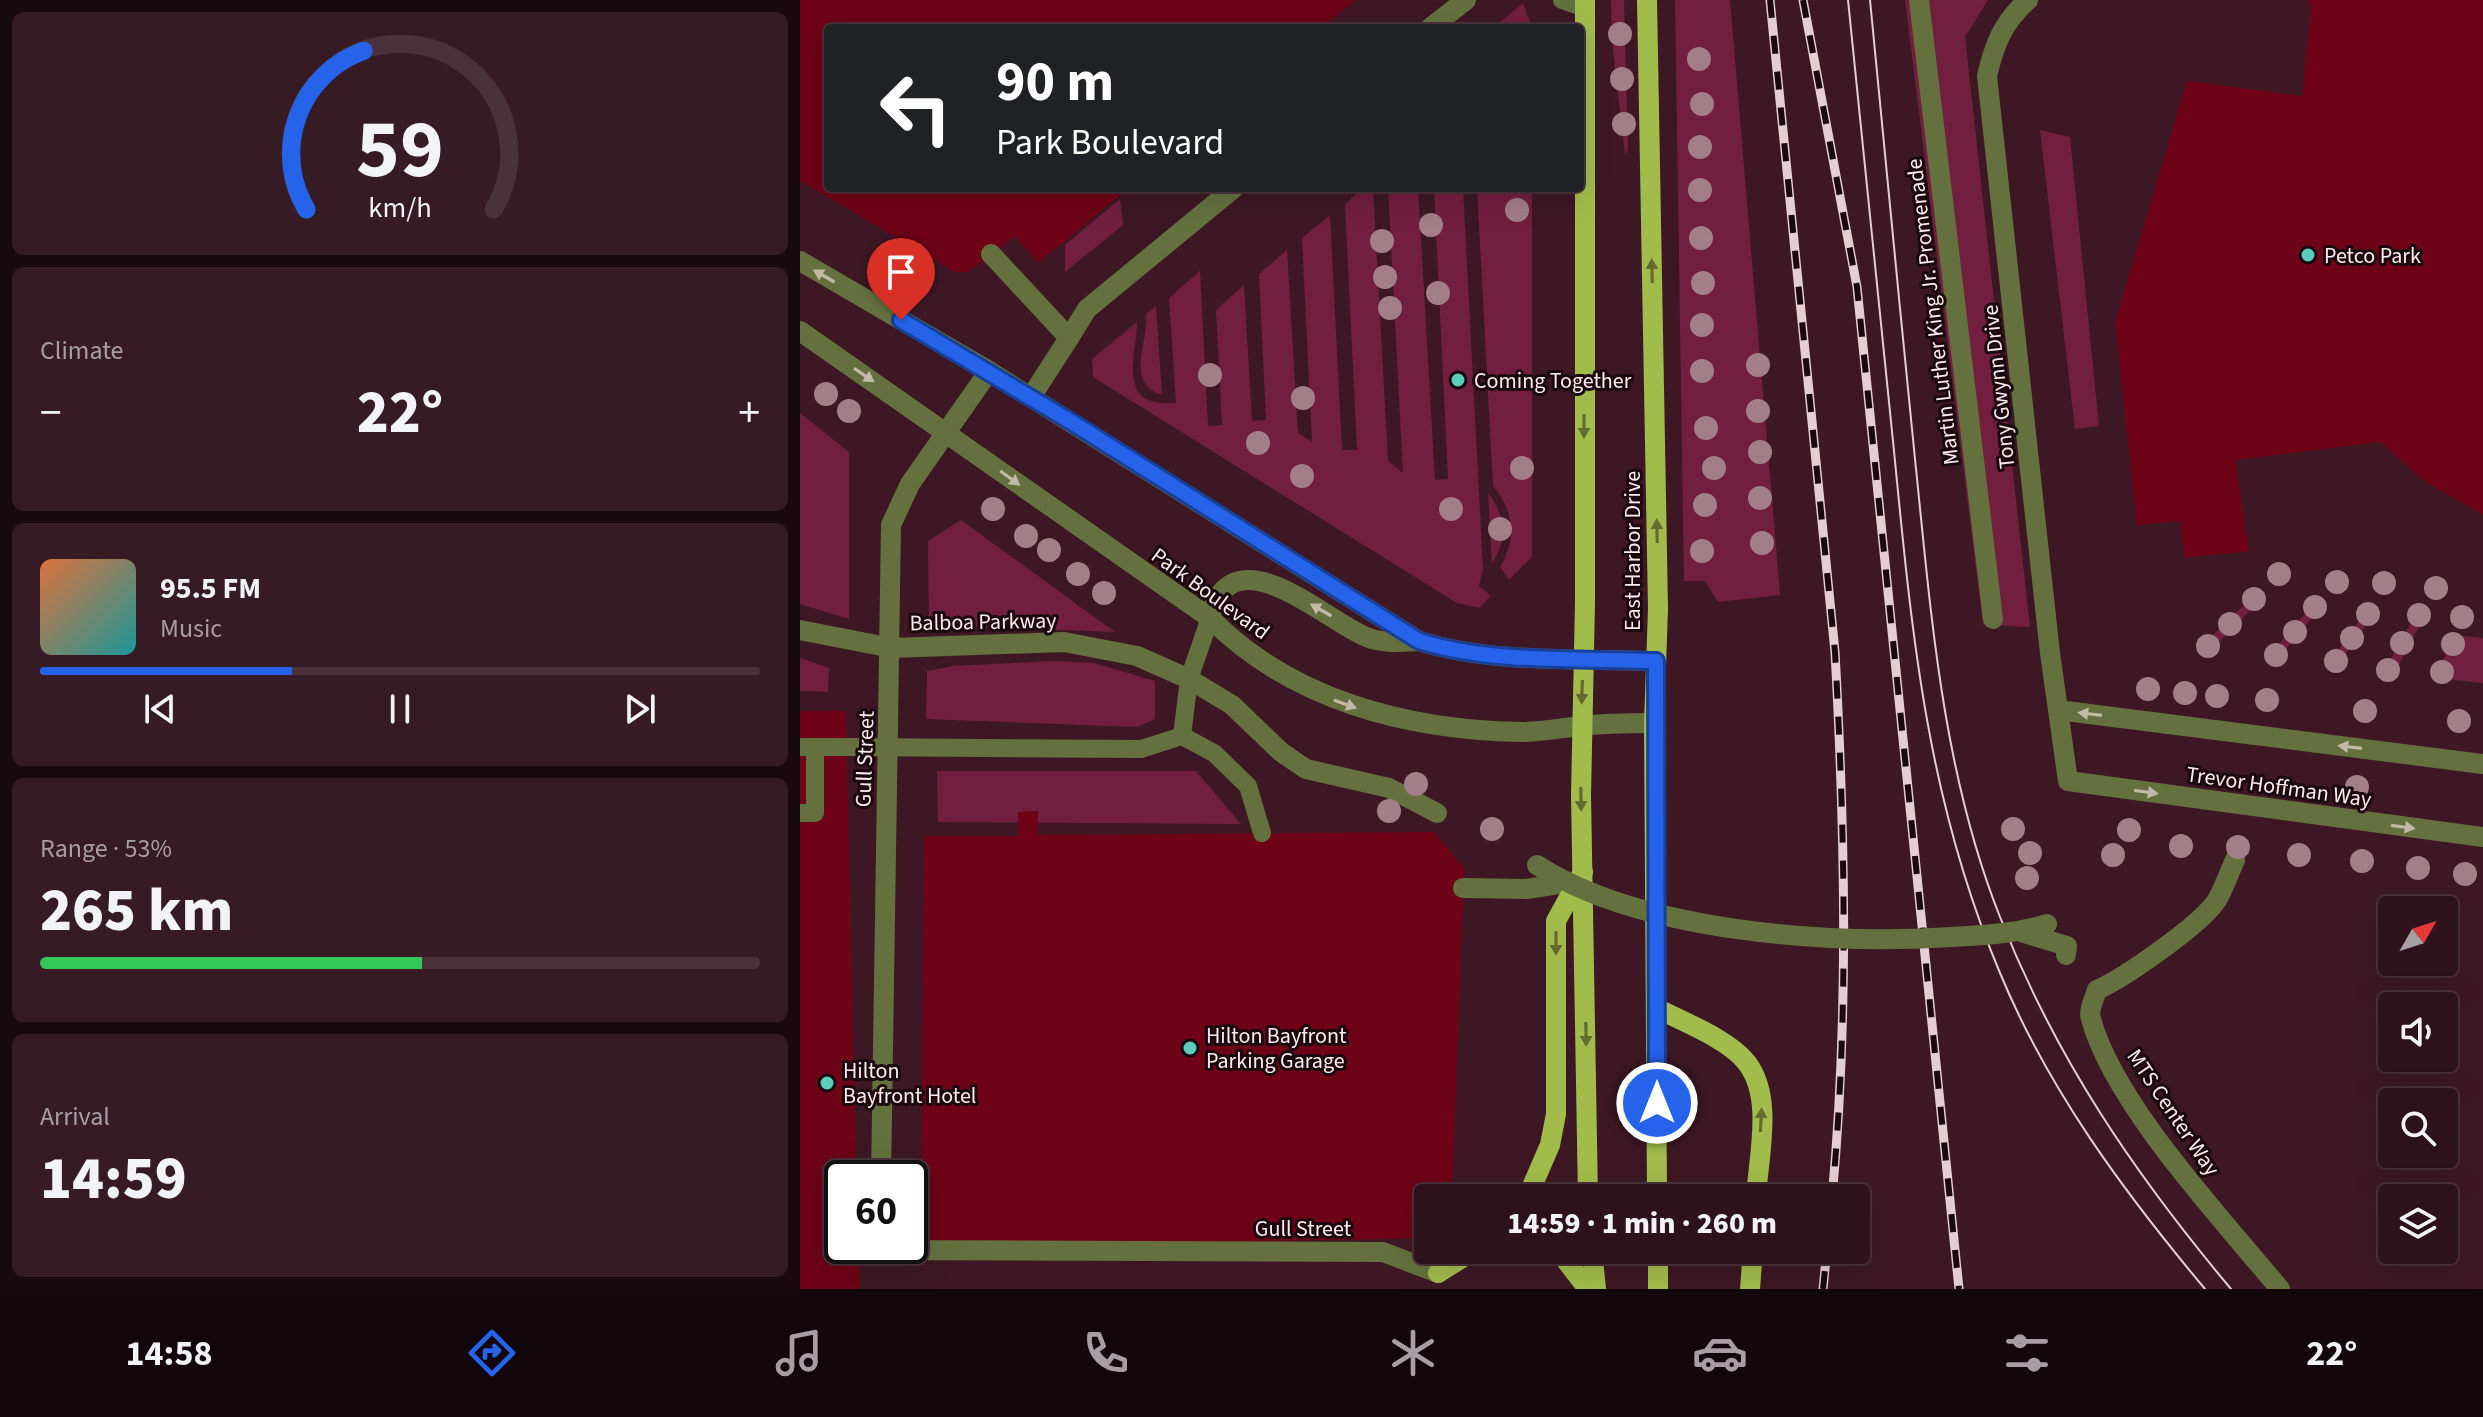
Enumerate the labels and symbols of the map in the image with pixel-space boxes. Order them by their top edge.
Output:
street label: Martin Luther King Jr. Promenade [1898,157,1968,467]
pin [867,238,935,320]
place label: Petco Park [2324,240,2421,272]
marker: Petco Park [2299,246,2317,264]
one-way arrow [1646,258,1658,283]
one-way arrow [813,269,835,283]
street label: Tony Gwynn Drive [1974,303,2024,471]
place label: Coming Together [1474,365,1632,397]
one-way arrow [854,367,875,382]
marker: Coming Together [1449,371,1467,389]
one-way arrow [1578,414,1590,439]
one-way arrow [999,470,1021,486]
street label: East Harbor Drive [1617,471,1649,631]
one-way arrow [1650,518,1663,543]
street label: Park Boulevard [1145,540,1276,648]
one-way arrow [1310,603,1332,617]
street label: Balboa Parkway [909,605,1058,639]
one-way arrow [1576,680,1589,705]
one-way arrow [1334,698,1358,711]
one-way arrow [2077,707,2102,720]
street label: Gull Street [847,710,883,808]
one-way arrow [2337,740,2362,753]
street label: Trevor Hoffman Way [2184,758,2374,816]
one-way arrow [2134,786,2159,799]
one-way arrow [1575,787,1588,812]
one-way arrow [2391,821,2416,834]
north arrow [2378,896,2458,976]
one-way arrow [1550,931,1562,956]
place label: Hilton Bayfront Parking Garage [1206,1020,1347,1077]
one-way arrow [1579,1022,1592,1047]
marker: Hilton Bayfront Parking Garage [1181,1039,1199,1057]
street label: MTS Center Way [2119,1043,2228,1183]
place label: Hilton Bayfront Hotel [843,1055,976,1112]
position arrow [1615,1061,1699,1145]
marker: Hilton Bayfront Hotel [818,1074,836,1092]
one-way arrow [1755,1107,1768,1132]
speed limit sign: 60 [824,1160,928,1264]
street label: Gull Street [1255,1213,1352,1245]

